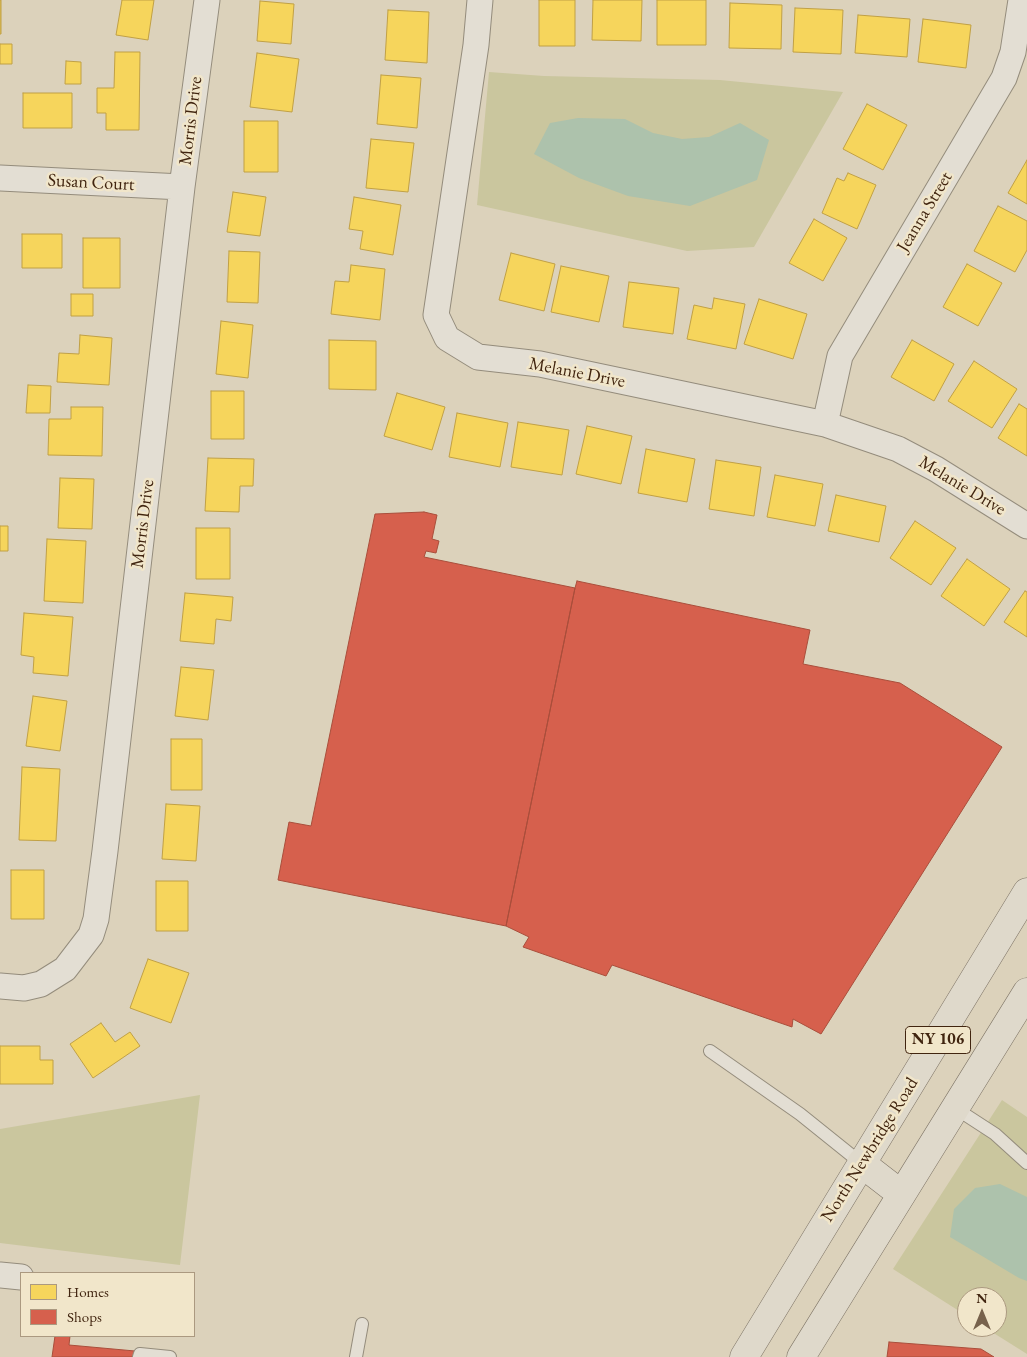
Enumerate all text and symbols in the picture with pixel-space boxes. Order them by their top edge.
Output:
street label: Morris Drive [175,75,207,167]
street label: Jeanna Street [893,168,957,256]
street label: Susan Court [47,170,135,196]
street label: Melanie Drive [527,353,627,393]
street label: Melanie Drive [915,452,1009,520]
street label: Morris Drive [127,478,159,570]
road number: NY 106 [906,1026,970,1054]
street label: North Newbridge Road [817,1074,923,1226]
legend [20,1272,195,1337]
text: Homes [67,1282,109,1301]
north arrow [957,1287,1007,1337]
text: N [976,1289,988,1307]
text: Shops [67,1307,102,1326]

